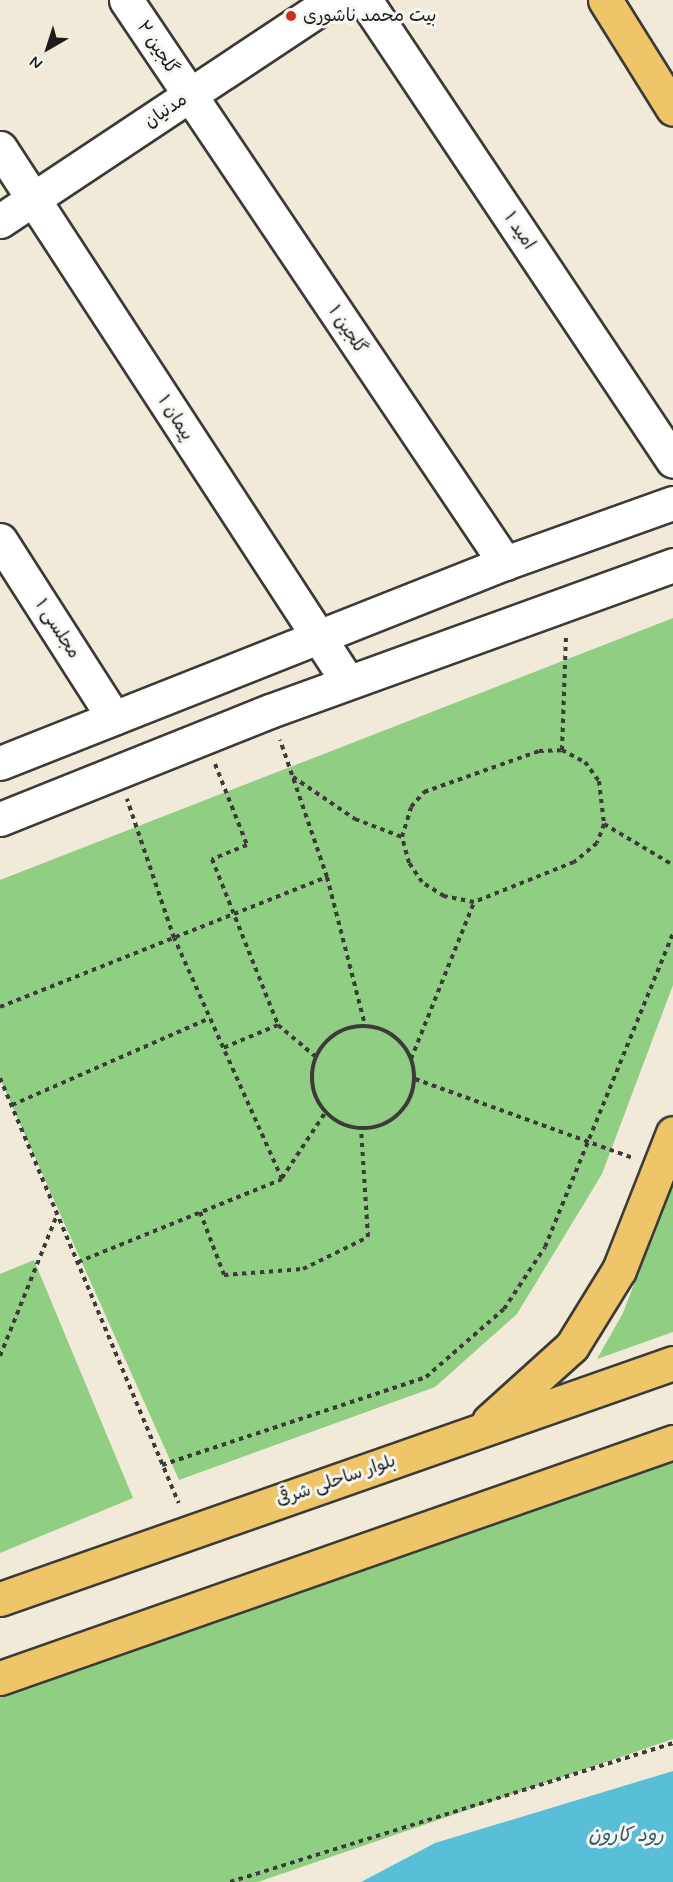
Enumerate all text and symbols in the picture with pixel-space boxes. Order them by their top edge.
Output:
place label: بیت محمد ناشوری [303,5,437,27]
marker: بیت محمد ناشوری [284,9,298,23]
street label: گلجین ۲ [132,17,182,79]
north arrow [18,18,78,78]
text: N [26,51,47,74]
street label: مدنیان [141,89,191,133]
street label: امید ۱ [499,208,539,254]
street label: گلجین ۱ [323,302,371,358]
street label: پیمان ۱ [152,391,198,445]
street label: مجلسی ۱ [30,595,84,663]
street label: بلوار ساحلی شرقی [273,1450,399,1512]
water label: رود کارون [588,1823,664,1847]

